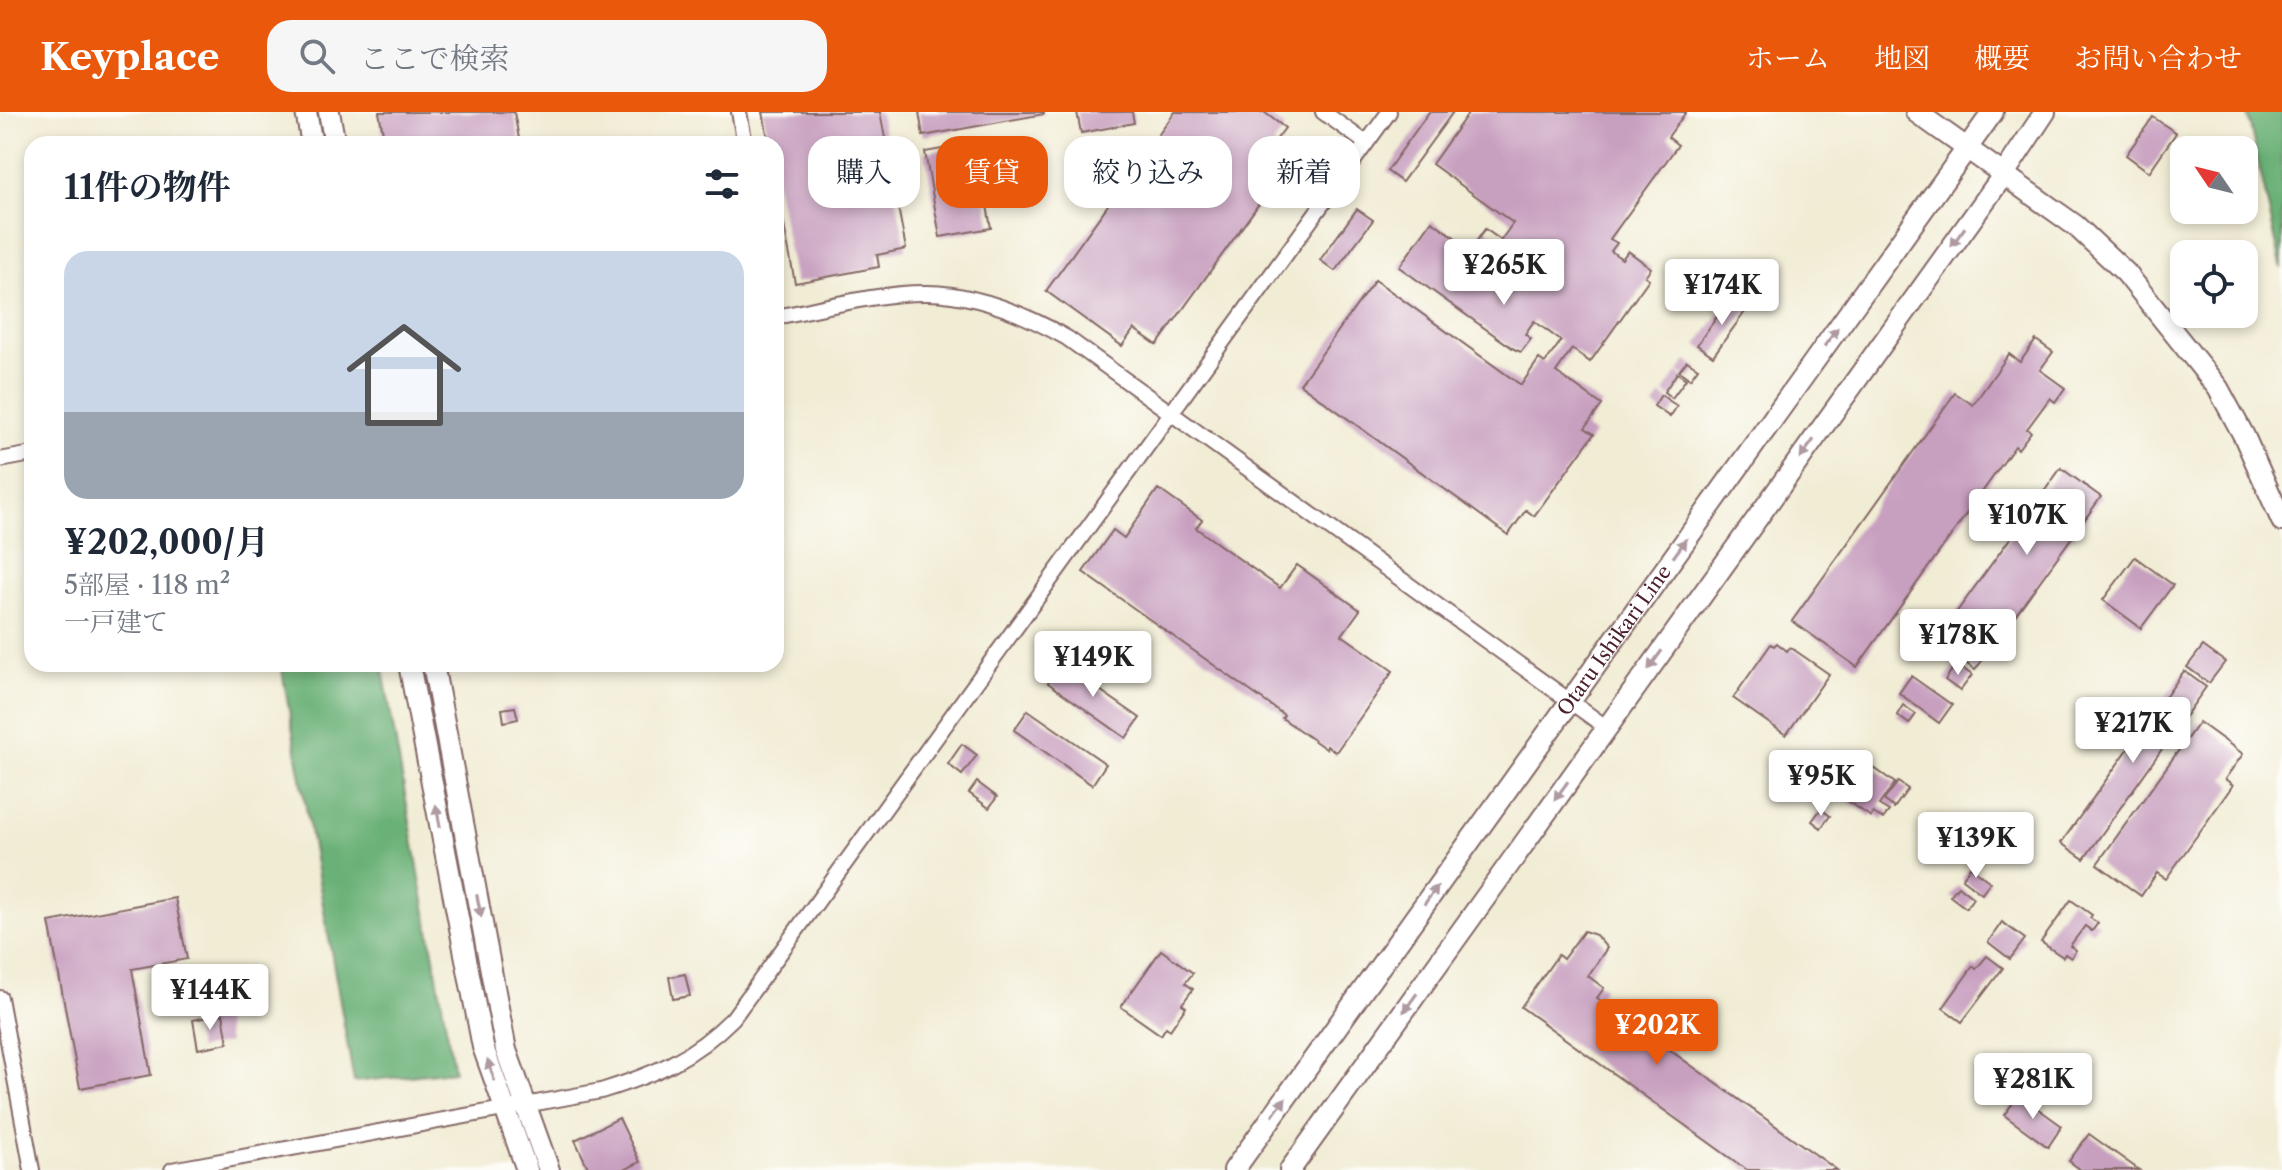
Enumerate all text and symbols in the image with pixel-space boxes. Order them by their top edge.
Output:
search box [267,20,827,92]
text: Keyplace [40,33,219,80]
icon: search [295,34,339,78]
text: ここで検索 [359,40,509,77]
text: ホーム [1746,41,1830,75]
text: 地図 [1874,41,1930,75]
text: 概要 [1974,41,2030,75]
text: お問い合わせ [2074,41,2242,75]
chip: 購入 [808,136,920,208]
chip: 賃貸 [936,136,1048,208]
chip: 絞り込み [1064,136,1232,208]
chip: 新着 [1248,136,1360,208]
north arrow [2170,136,2258,224]
map controls [2170,136,2258,328]
icon: filters [700,162,744,206]
text: 11件の物件 [64,166,231,208]
one-way arrow [1951,227,1967,248]
pin: ¥265K [1448,239,1560,307]
button: locate [2170,240,2258,328]
text: ¥265K [1462,249,1546,281]
pin: ¥174K [1666,259,1778,327]
text: ¥174K [1683,269,1761,301]
icon: home [332,303,476,447]
one-way arrow [1823,326,1839,347]
one-way arrow [1800,438,1815,459]
pin: ¥107K [1971,489,2083,557]
text: ¥107K [1987,499,2067,531]
text: ¥202,000/月 [64,521,269,563]
one-way arrow [1672,537,1688,559]
street label: Otaru Ishikari Line [1552,560,1676,720]
text: 5部屋 · 118 m² [64,569,230,601]
text: 一戸建て [64,606,168,638]
pin: ¥178K [1902,609,2014,677]
text: ¥178K [1918,619,1998,651]
pin: ¥149K [1037,631,1149,699]
text: ¥149K [1052,641,1134,673]
one-way arrow [1648,650,1664,670]
pin: ¥217K [2077,697,2189,765]
text: ¥217K [2093,707,2173,739]
pin: ¥95K [1774,750,1868,818]
text: ¥95K [1787,760,1855,792]
one-way arrow [1554,781,1569,802]
one-way arrow [431,803,443,828]
pin: ¥139K [1920,812,2032,880]
text: ¥139K [1936,822,2016,854]
one-way arrow [1423,885,1438,906]
one-way arrow [473,893,485,918]
pin: ¥144K [154,964,266,1032]
text: ¥144K [169,974,251,1006]
one-way arrow [1402,992,1418,1013]
pin: ¥202K [1601,999,1713,1067]
text: ¥202K [1614,1009,1700,1041]
pin: ¥281K [1977,1053,2089,1121]
one-way arrow [485,1058,497,1082]
text: ¥281K [1992,1063,2074,1095]
one-way arrow [1271,1096,1287,1117]

